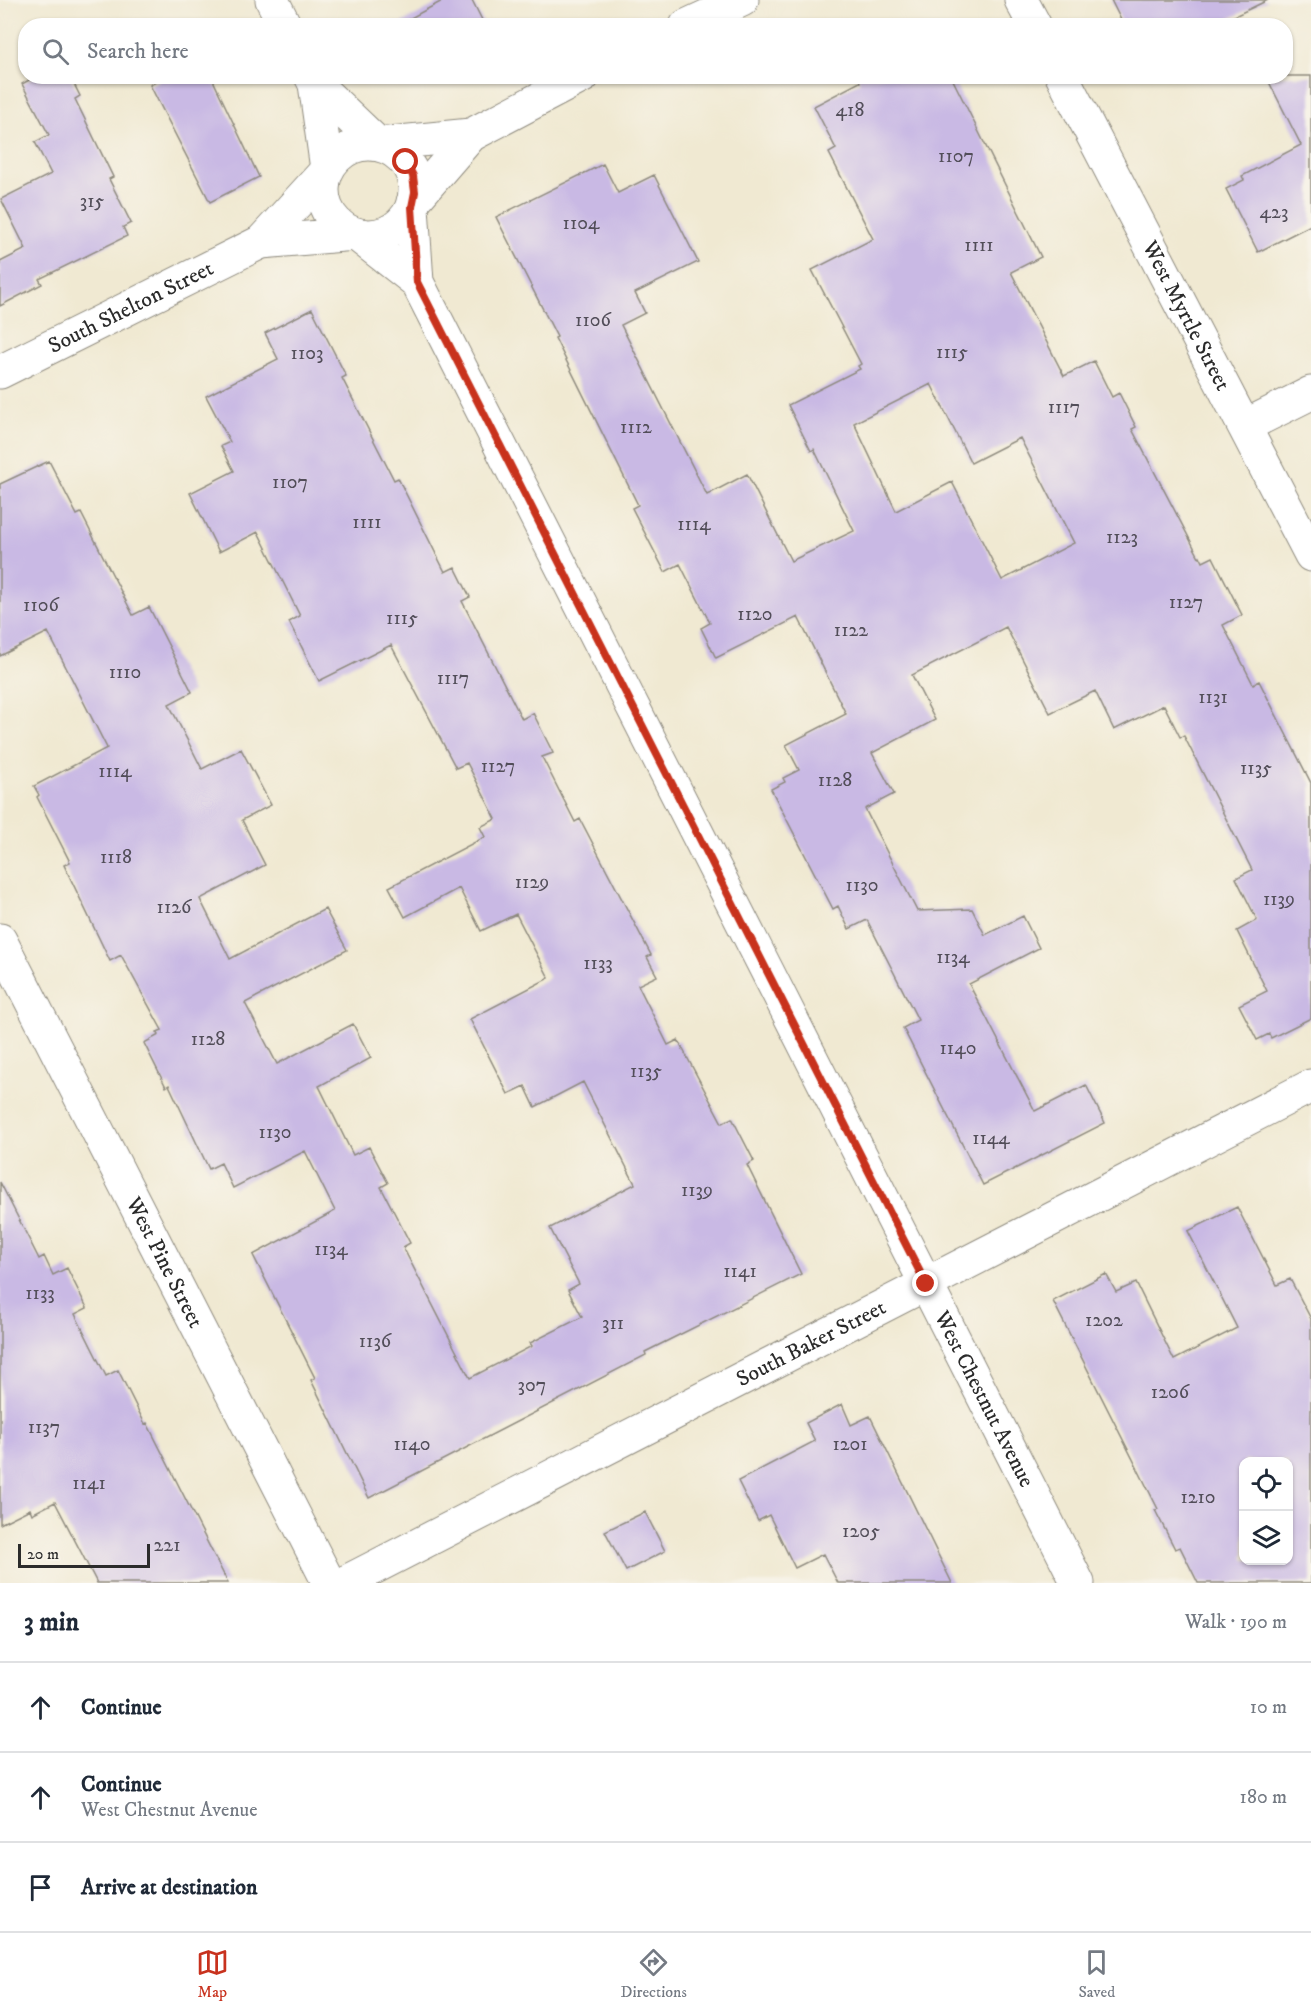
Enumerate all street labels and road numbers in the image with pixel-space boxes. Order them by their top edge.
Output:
street label: West Myrtle Street [1136,235,1237,395]
street label: South Shelton Street [44,255,218,359]
street label: West Pine Street [120,1192,210,1332]
street label: South Baker Street [732,1293,890,1393]
street label: West Chestnut Avenue [928,1305,1041,1492]

